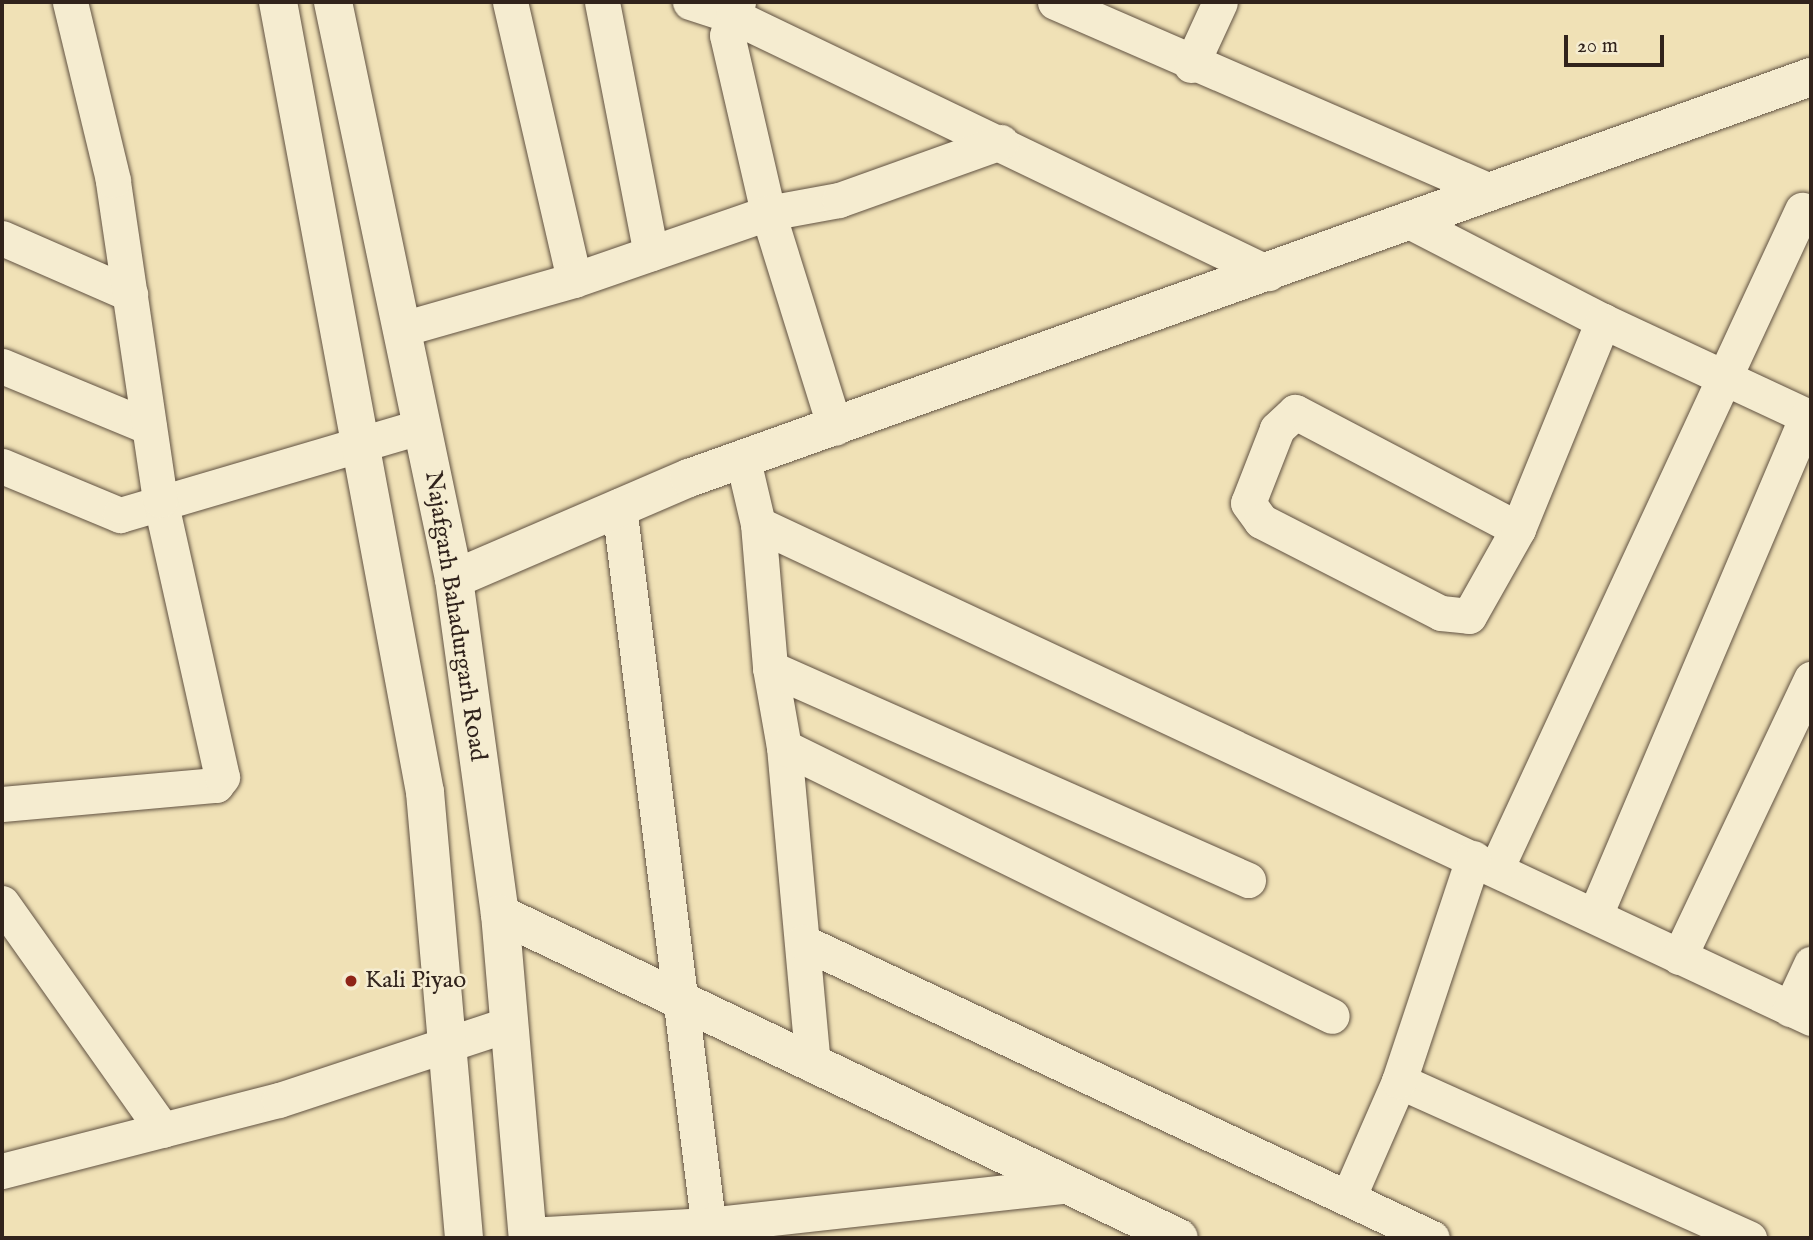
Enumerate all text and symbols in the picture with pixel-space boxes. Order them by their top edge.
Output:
scale bar [1568,21,1668,65]
text: 20 m [1577,33,1618,60]
street label: Najafgarh Bahadurgarh Road [418,469,492,763]
place label: Kali Piyao [365,967,466,995]
marker: Kali Piyao [343,973,359,989]

